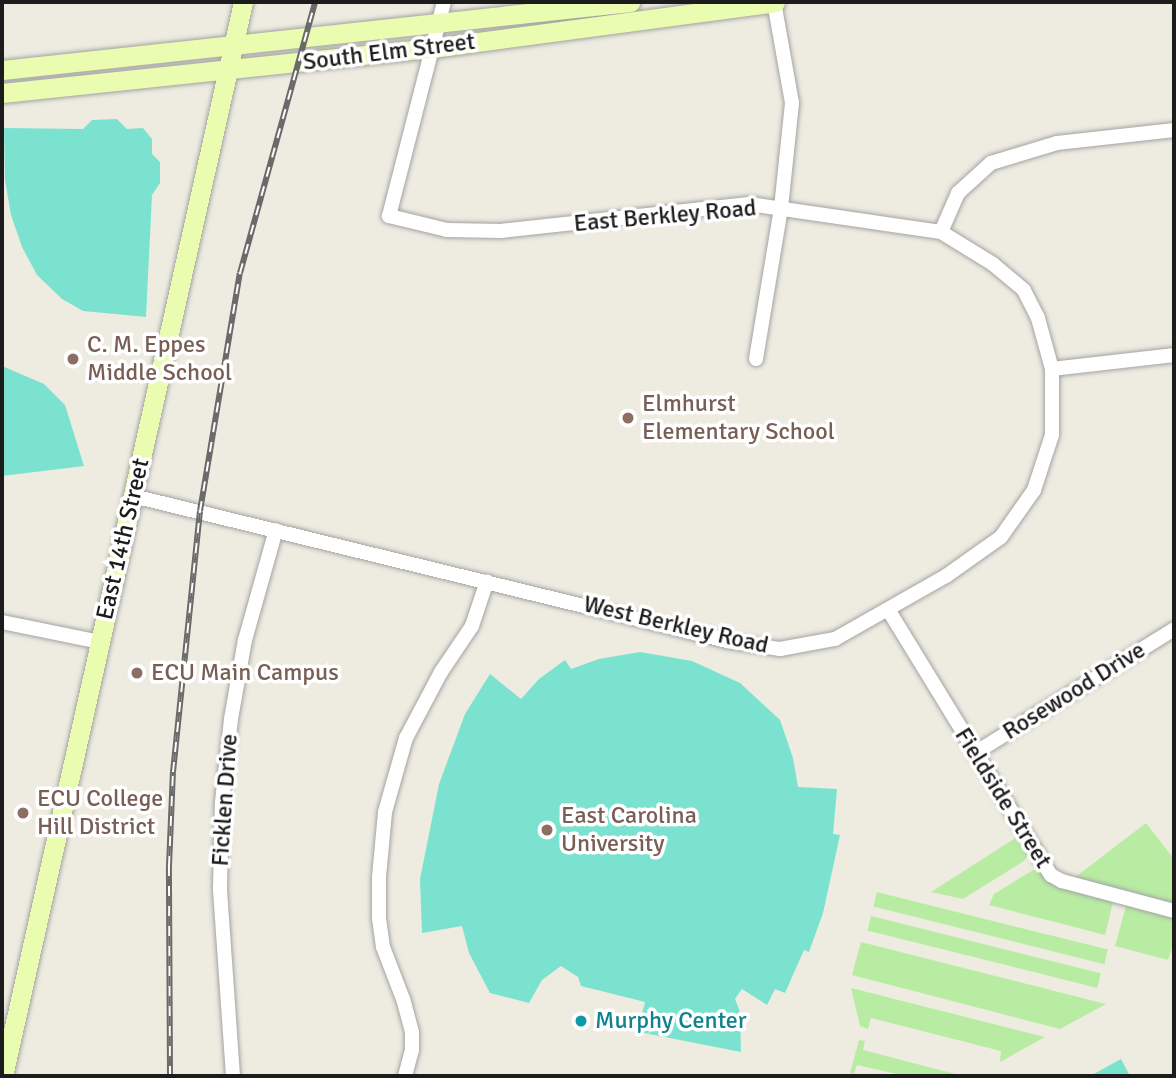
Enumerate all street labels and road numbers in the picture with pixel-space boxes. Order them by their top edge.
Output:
street label: South Elm Street [301,27,477,77]
street label: East Berkley Road [573,194,757,238]
street label: East 14th Street [90,455,156,623]
street label: West Berkley Road [581,590,771,660]
street label: Rosewood Drive [997,636,1151,746]
street label: Fieldside Street [948,722,1058,874]
street label: Ficklen Drive [206,733,244,867]

